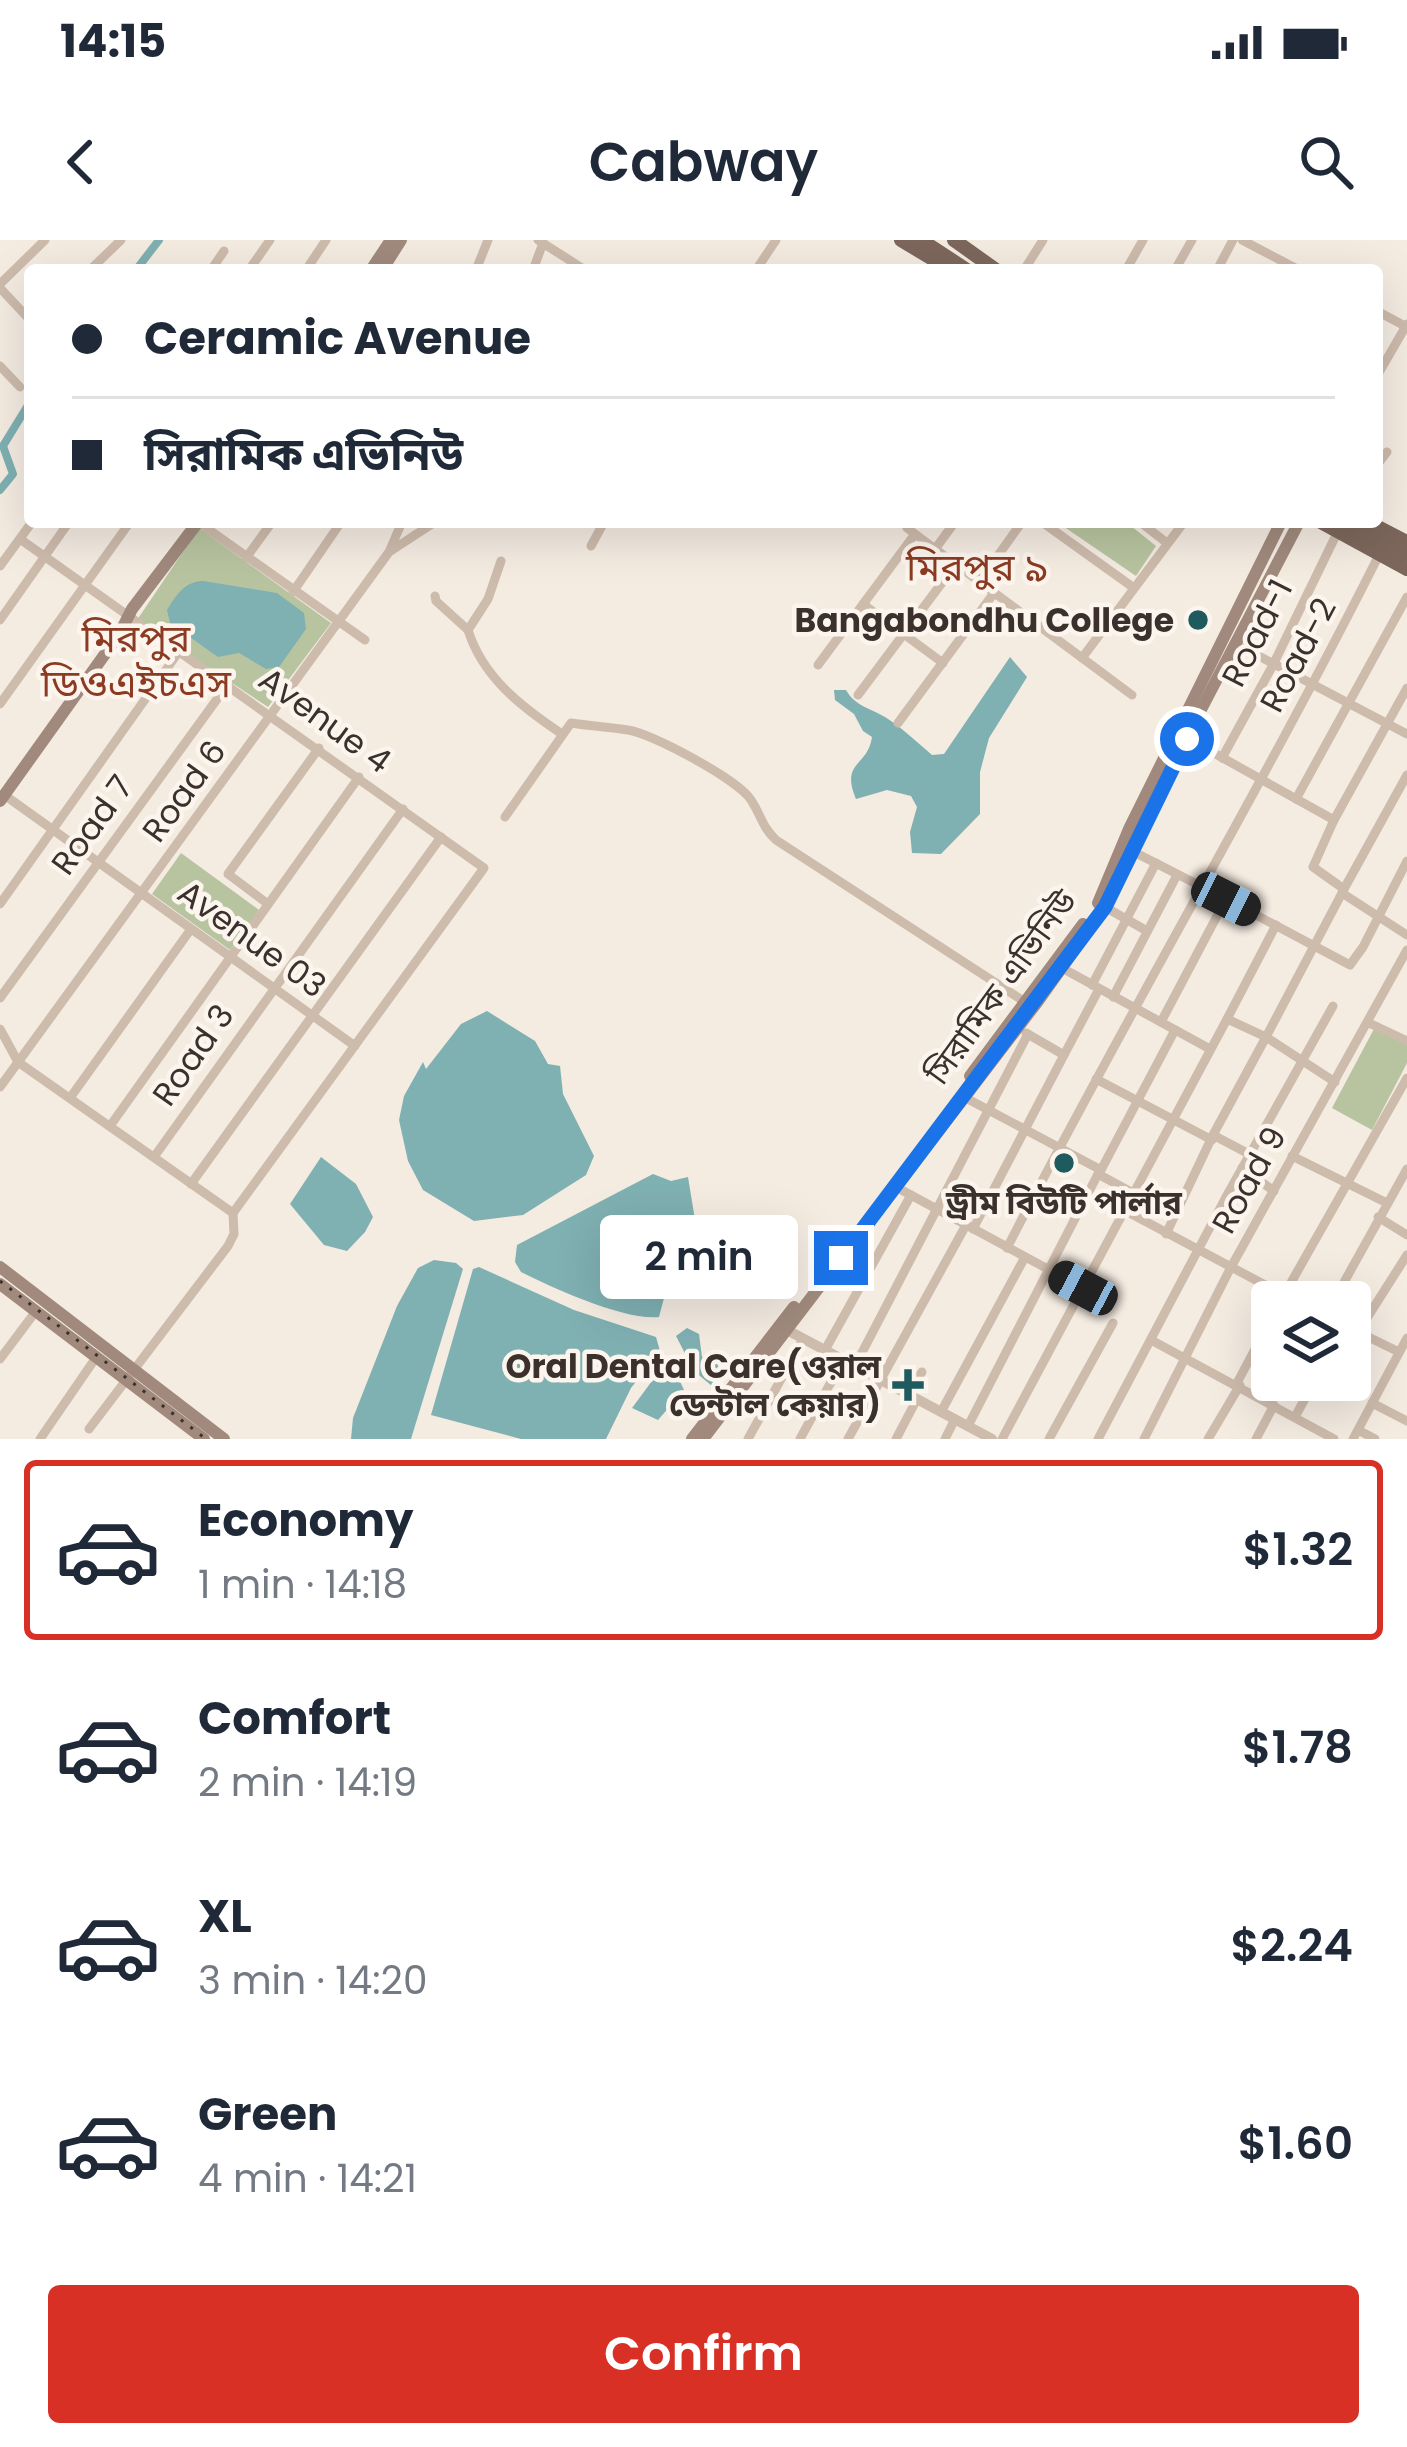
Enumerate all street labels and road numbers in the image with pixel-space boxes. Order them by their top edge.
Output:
street label: Road-1 [1210,571,1304,695]
street label: Road-2 [1248,590,1348,720]
street label: Avenue 4 [249,656,401,784]
street label: Road 6 [131,730,237,852]
street label: Road 7 [40,766,144,884]
street label: Avenue 03 [168,869,336,1009]
street label: সিরামিক এভিনিউ [914,880,1088,1095]
street label: Road 3 [141,995,245,1115]
street label: Road 9 [1200,1118,1298,1242]

